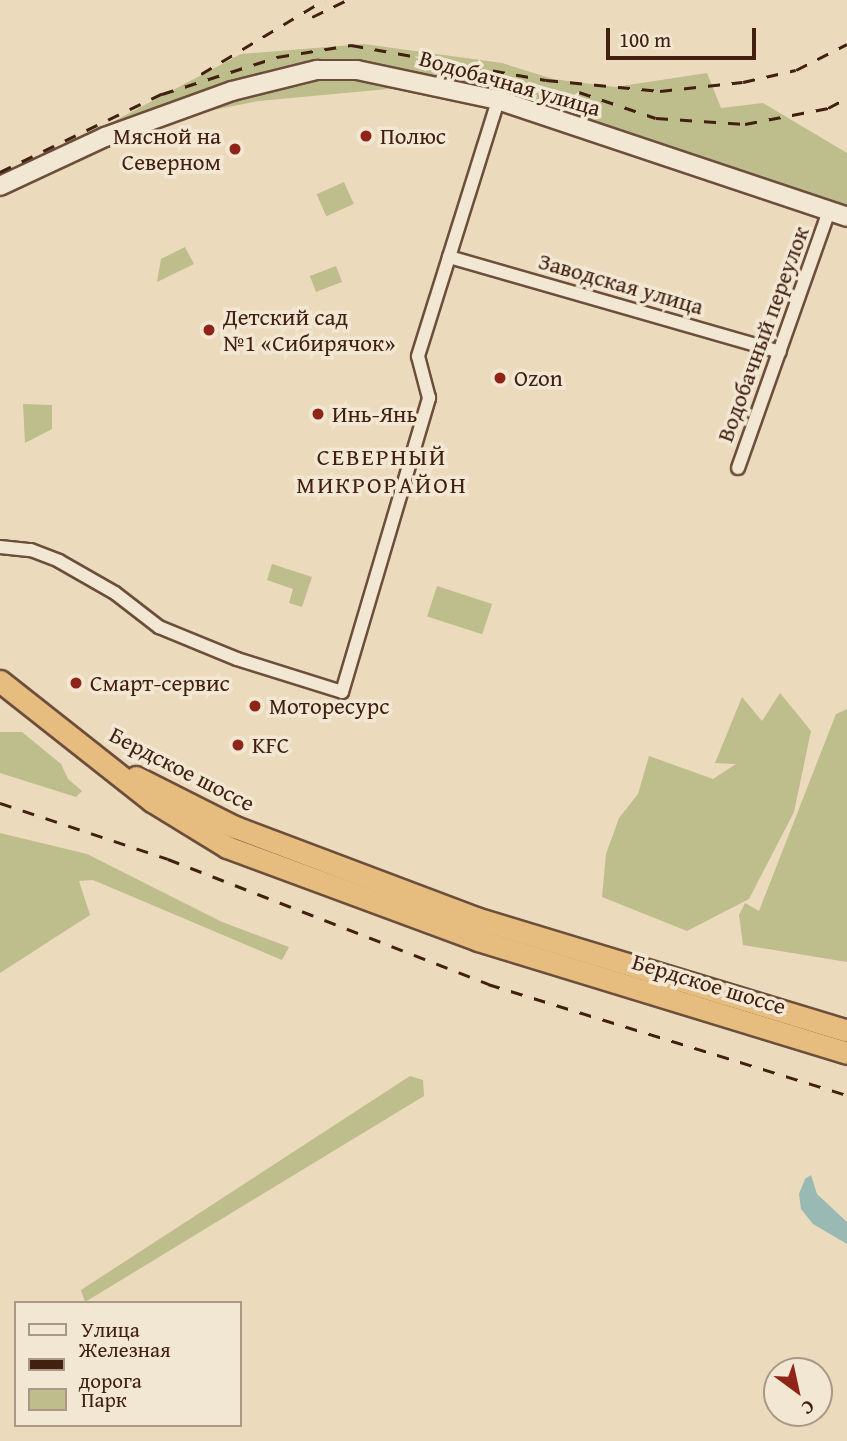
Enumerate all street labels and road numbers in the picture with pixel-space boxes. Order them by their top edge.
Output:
street label: Водобачная улица [416,44,604,122]
street label: Водобачный переулок [711,222,815,446]
street label: Заводская улица [535,247,707,321]
street label: Бердское шоссе [105,721,259,817]
street label: Бердское шоссе [629,948,789,1020]

